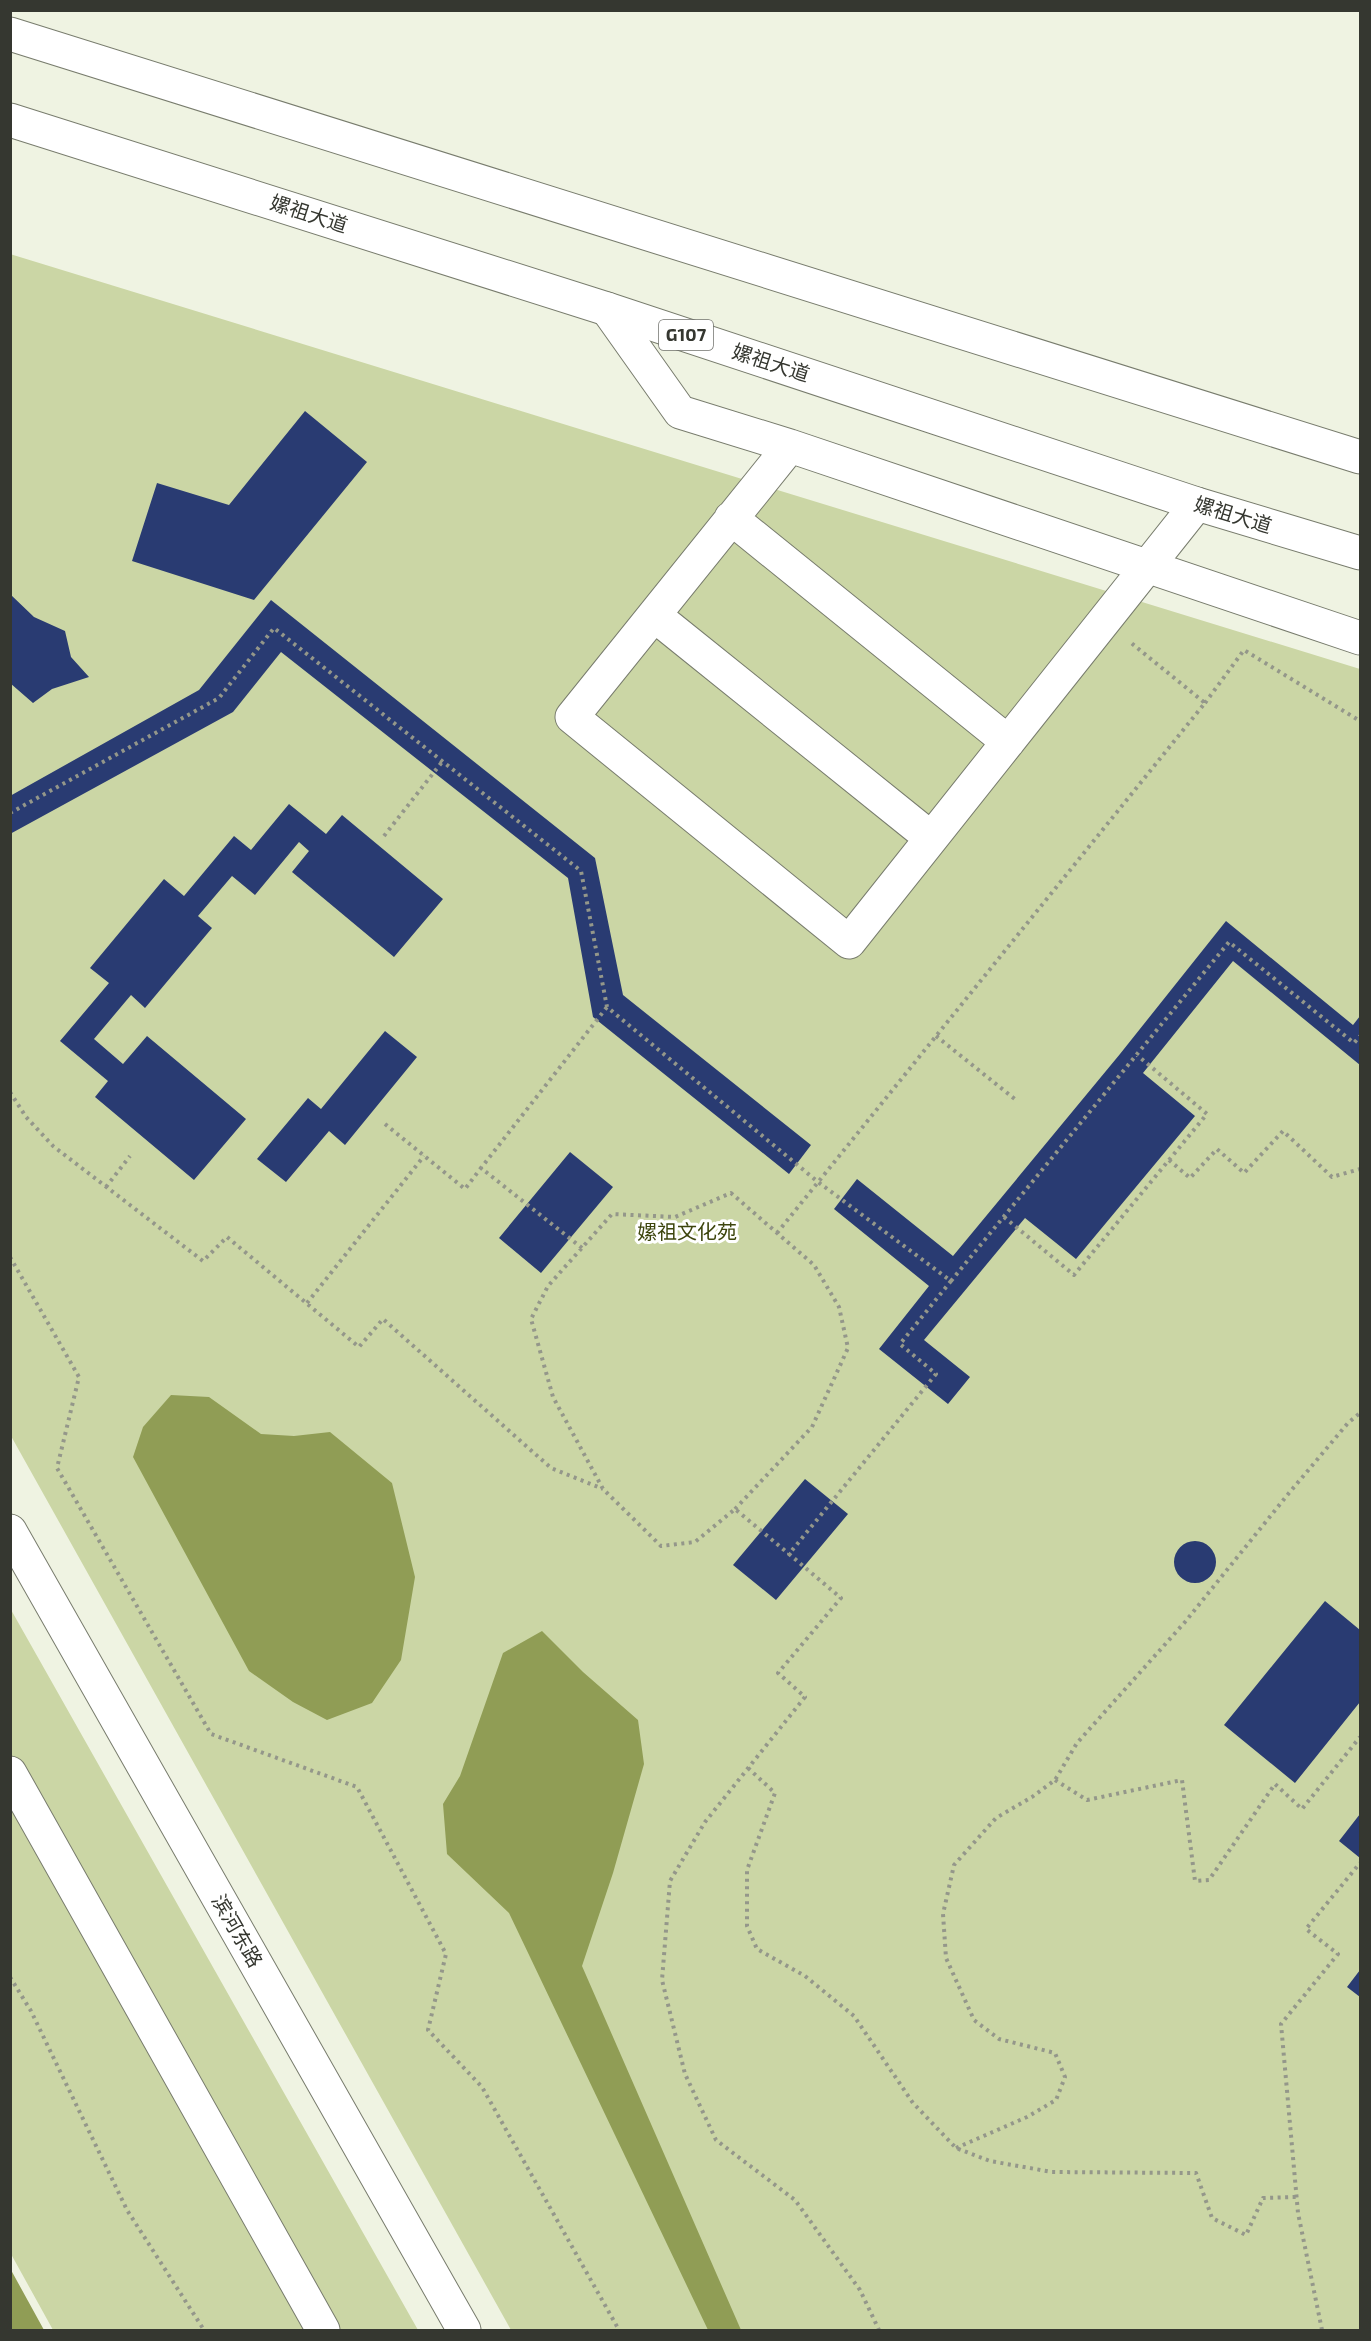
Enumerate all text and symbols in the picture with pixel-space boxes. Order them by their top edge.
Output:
street label: 嫘祖大道 [268,189,351,237]
road number: G107 [659,320,713,350]
street label: 嫘祖大道 [730,338,813,386]
street label: 嫘祖大道 [1192,491,1275,537]
park label: 嫘祖文化苑 [637,1219,737,1243]
street label: 滨河东路 [207,1890,268,1971]

